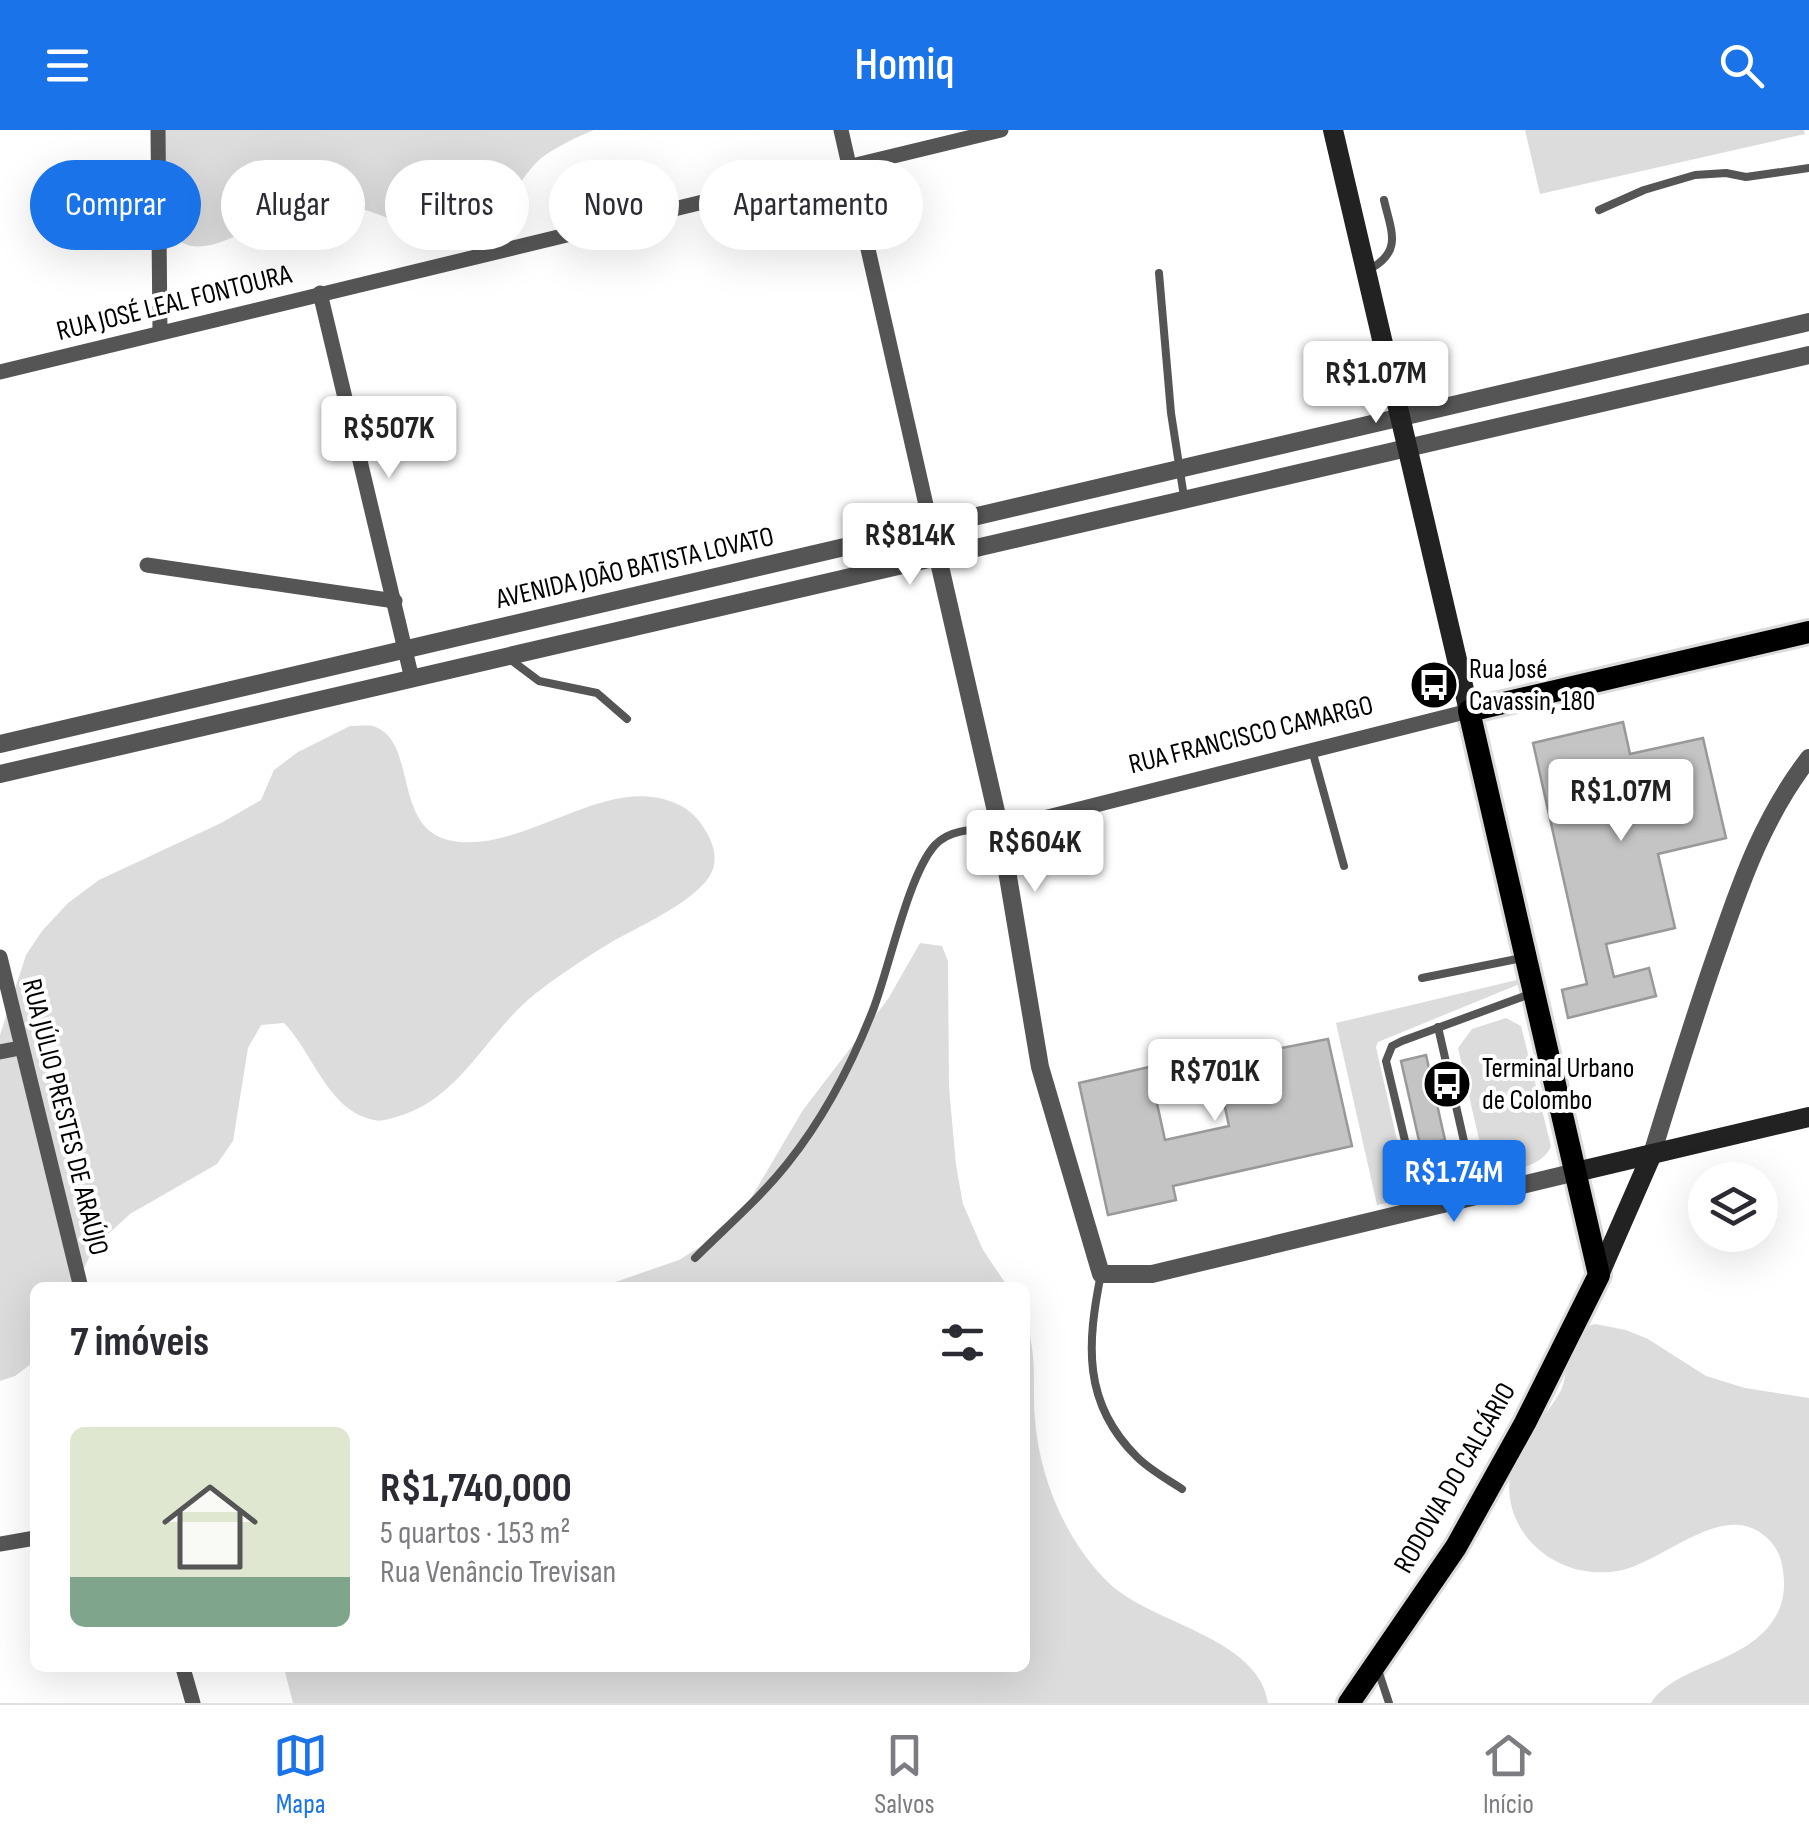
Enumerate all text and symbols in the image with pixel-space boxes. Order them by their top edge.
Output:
icon: menu [40,38,95,93]
text: Homiq [854,38,955,93]
icon: search [1714,38,1769,93]
chip: Comprar [30,160,201,250]
chip: Alugar [221,160,365,250]
chip: Filtros [385,160,529,250]
chip: Novo [549,160,679,250]
chip: Apartamento [699,160,923,250]
street label: RUA JOSÉ LEAL FONTOURA [53,258,296,348]
pin: R$1.07M [1284,341,1468,426]
text: R$1.07M [1325,354,1427,393]
pin: R$507K [308,396,470,481]
text: R$507K [343,409,435,448]
pin: R$814K [829,503,991,588]
text: R$814K [865,516,955,555]
street label: AVENIDA JOÃO BATISTA LOVATO [492,520,777,616]
place label: Rua José Cavassin, 180 [1469,653,1595,718]
bus stop icon: Rua José Cavassin, 180 [1408,659,1460,711]
street label: RUA FRANCISCO CAMARGO [1125,689,1377,781]
pin: R$1.07M [1529,759,1713,844]
text: R$1.07M [1570,772,1672,811]
pin: R$604K [954,810,1116,895]
text: R$604K [989,823,1082,862]
street label: RUA JÚLIO PRESTES DE ARAÚJO [15,975,115,1259]
pin: R$701K [1134,1039,1296,1124]
text: R$701K [1170,1052,1260,1091]
place label: Terminal Urbano de Colombo [1482,1052,1634,1117]
bus stop icon: Terminal Urbano de Colombo [1421,1058,1473,1110]
pin: R$1.74M [1362,1140,1546,1225]
text: R$1.74M [1405,1153,1503,1192]
map controls [1688,1162,1778,1252]
button: layers [1688,1162,1778,1252]
icon: filters [935,1315,990,1370]
text: 7 imóveis [70,1317,209,1368]
street label: RODOVIA DO CALCÁRIO [1387,1377,1523,1579]
text: R$1,740,000 [380,1463,572,1514]
icon: home [150,1467,270,1587]
text: 5 quartos · 153 m² [380,1514,570,1553]
text: Rua Venâncio Trevisan [380,1553,616,1592]
tab: Mapa [273,1728,328,1821]
tab: Salvos [874,1728,935,1821]
tab: Início [1481,1728,1536,1821]

